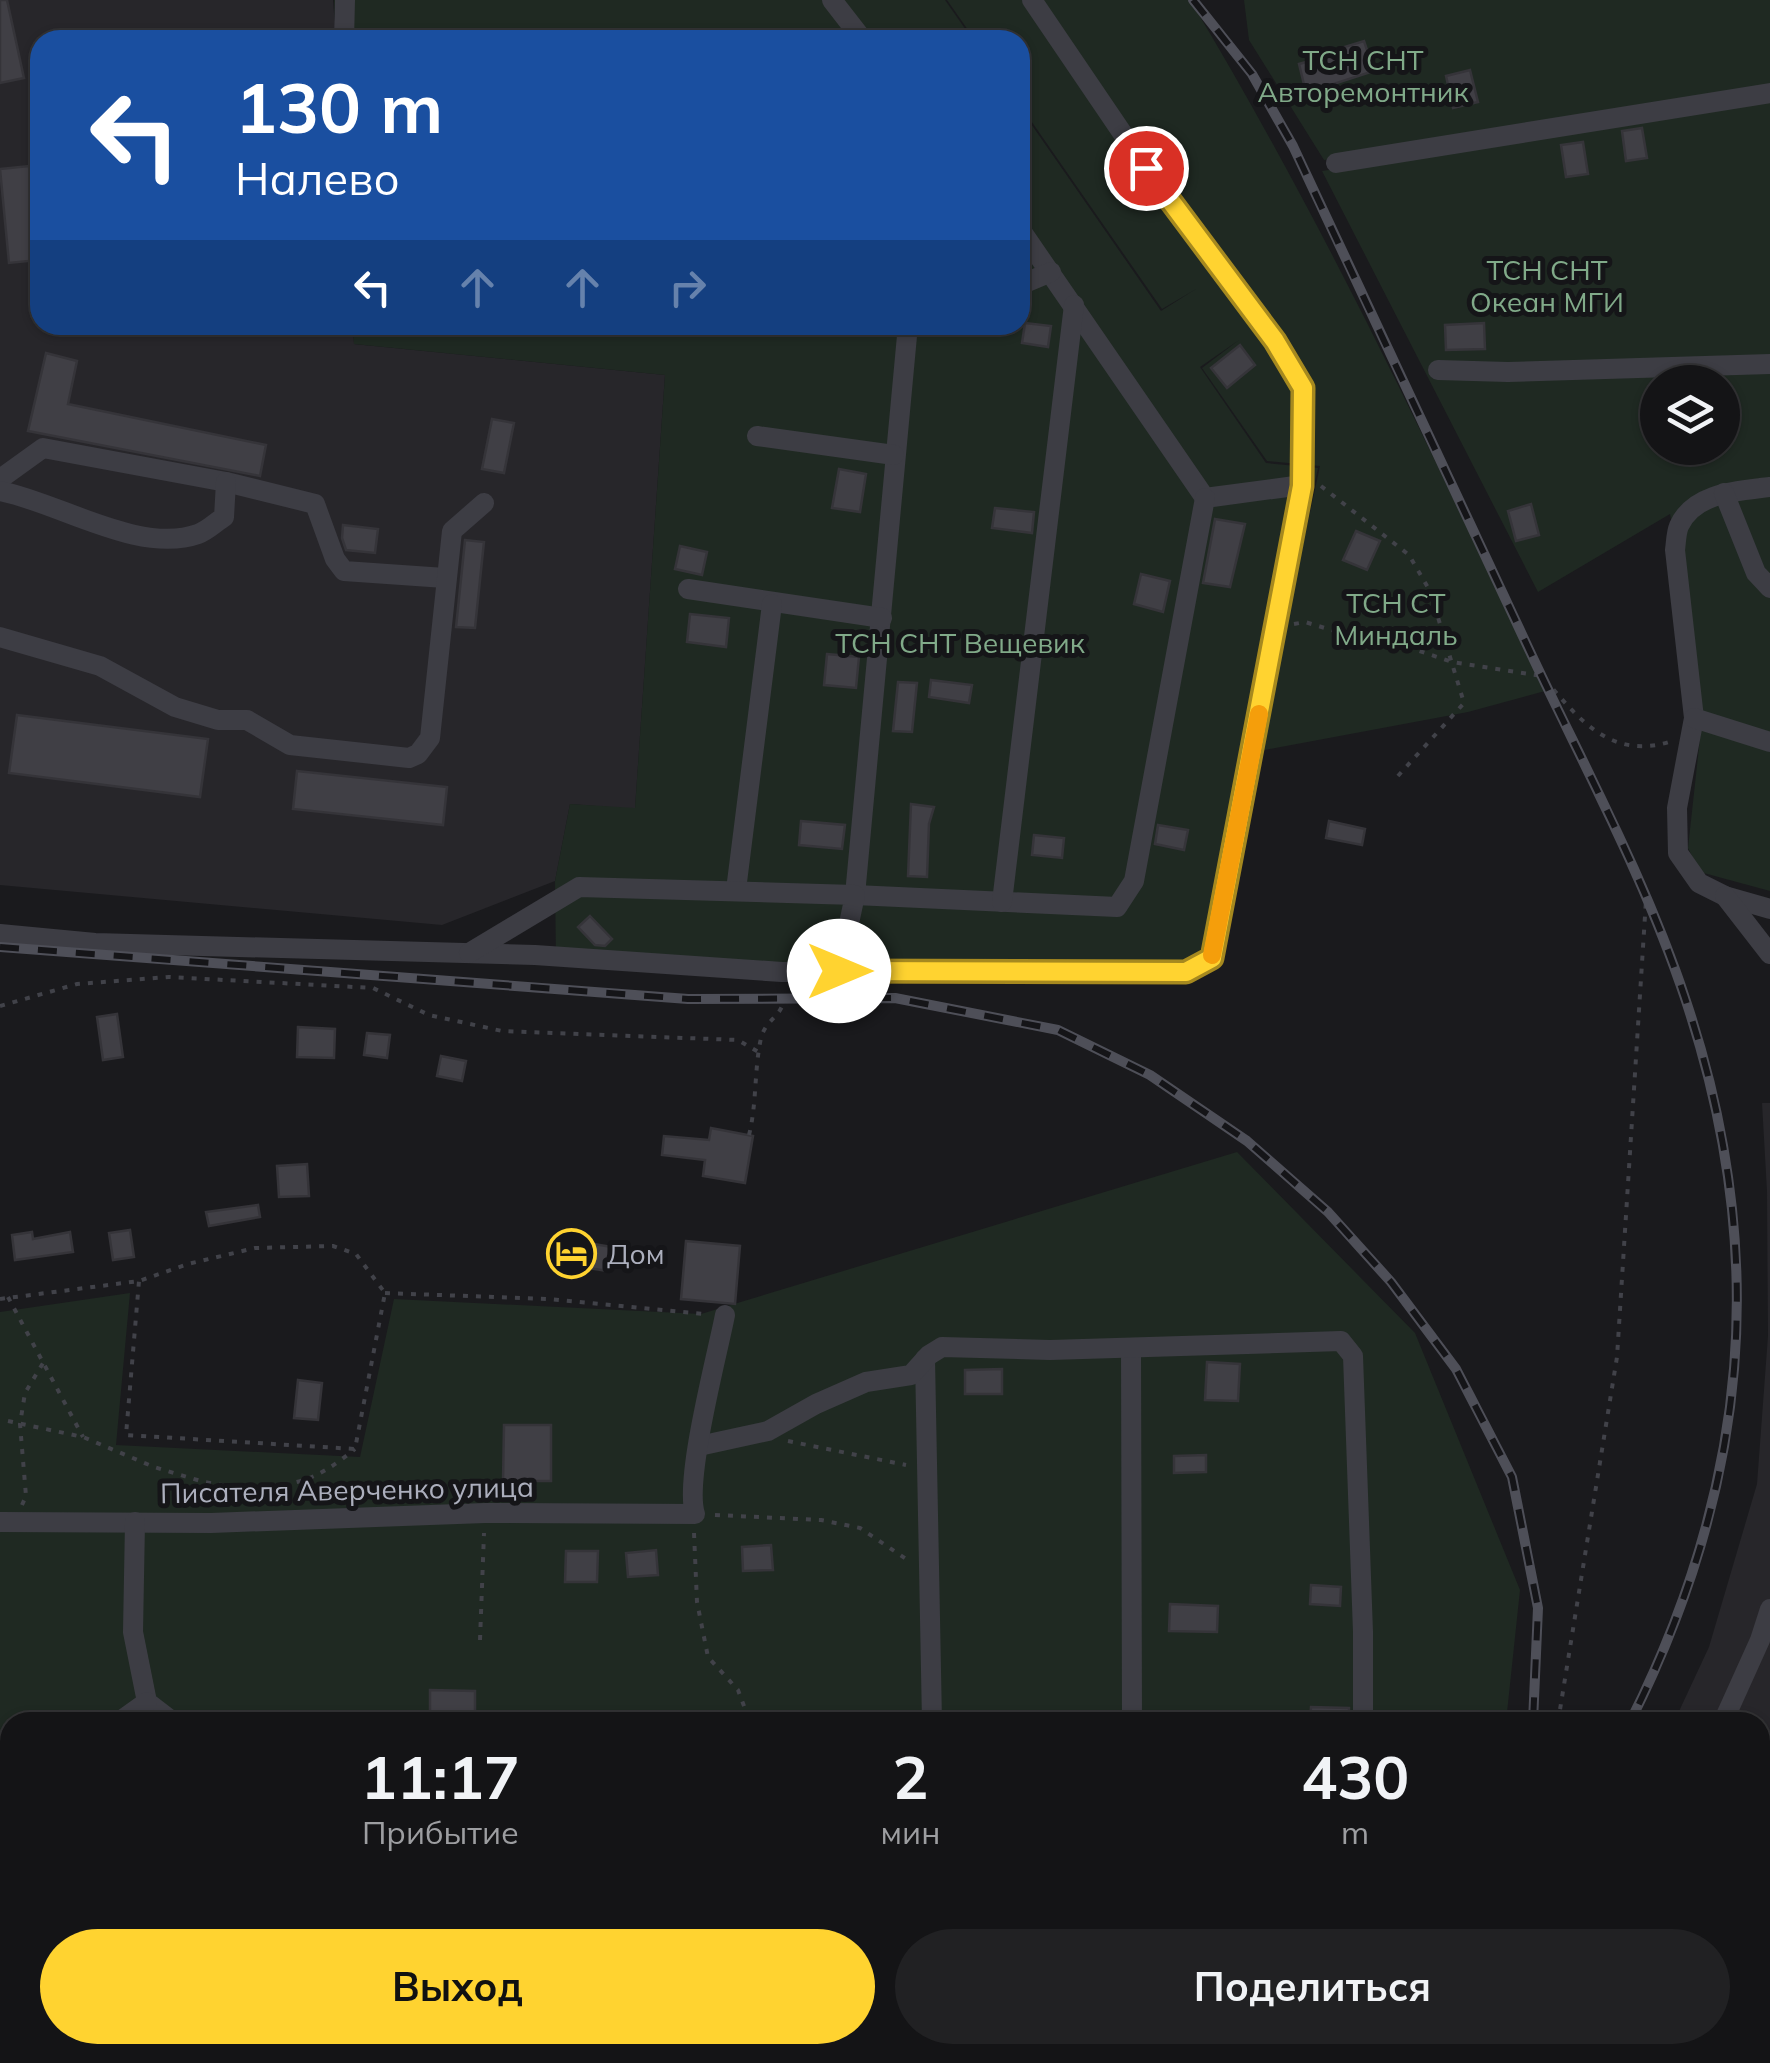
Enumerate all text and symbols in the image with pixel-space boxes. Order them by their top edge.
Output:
park label: ТСН СНТ Авторемонтник [1257,42,1469,109]
text: 130 m [235,63,443,151]
icon: left [70,70,200,200]
pin [1104,126,1189,211]
icon: arrive [1119,141,1174,196]
text: Налево [235,150,400,206]
park label: ТСН СНТ Океан МГИ [1470,252,1624,319]
icon: left [345,260,400,315]
icon: ahead [450,260,505,315]
icon: ahead [555,260,610,315]
icon: right [660,260,715,315]
map controls [1640,365,1740,465]
button: layers [1640,365,1740,465]
park label: ТСН СТ Миндаль [1334,585,1458,652]
park label: ТСН СНТ Вещевик [835,625,1086,660]
position arrow [787,919,891,1023]
hotel icon: Дом [546,1228,598,1280]
place label: Дом [607,1236,665,1271]
street label: Писателя Аверченко улица [160,1469,534,1510]
text: 11:17 [361,1739,520,1814]
text: 2 [892,1739,928,1814]
text: 430 [1301,1739,1409,1814]
text: Прибытие [362,1812,519,1852]
text: мин [881,1812,940,1852]
text: m [1341,1812,1369,1852]
button: Выход [40,1929,875,2044]
button: Поделиться [895,1929,1730,2044]

